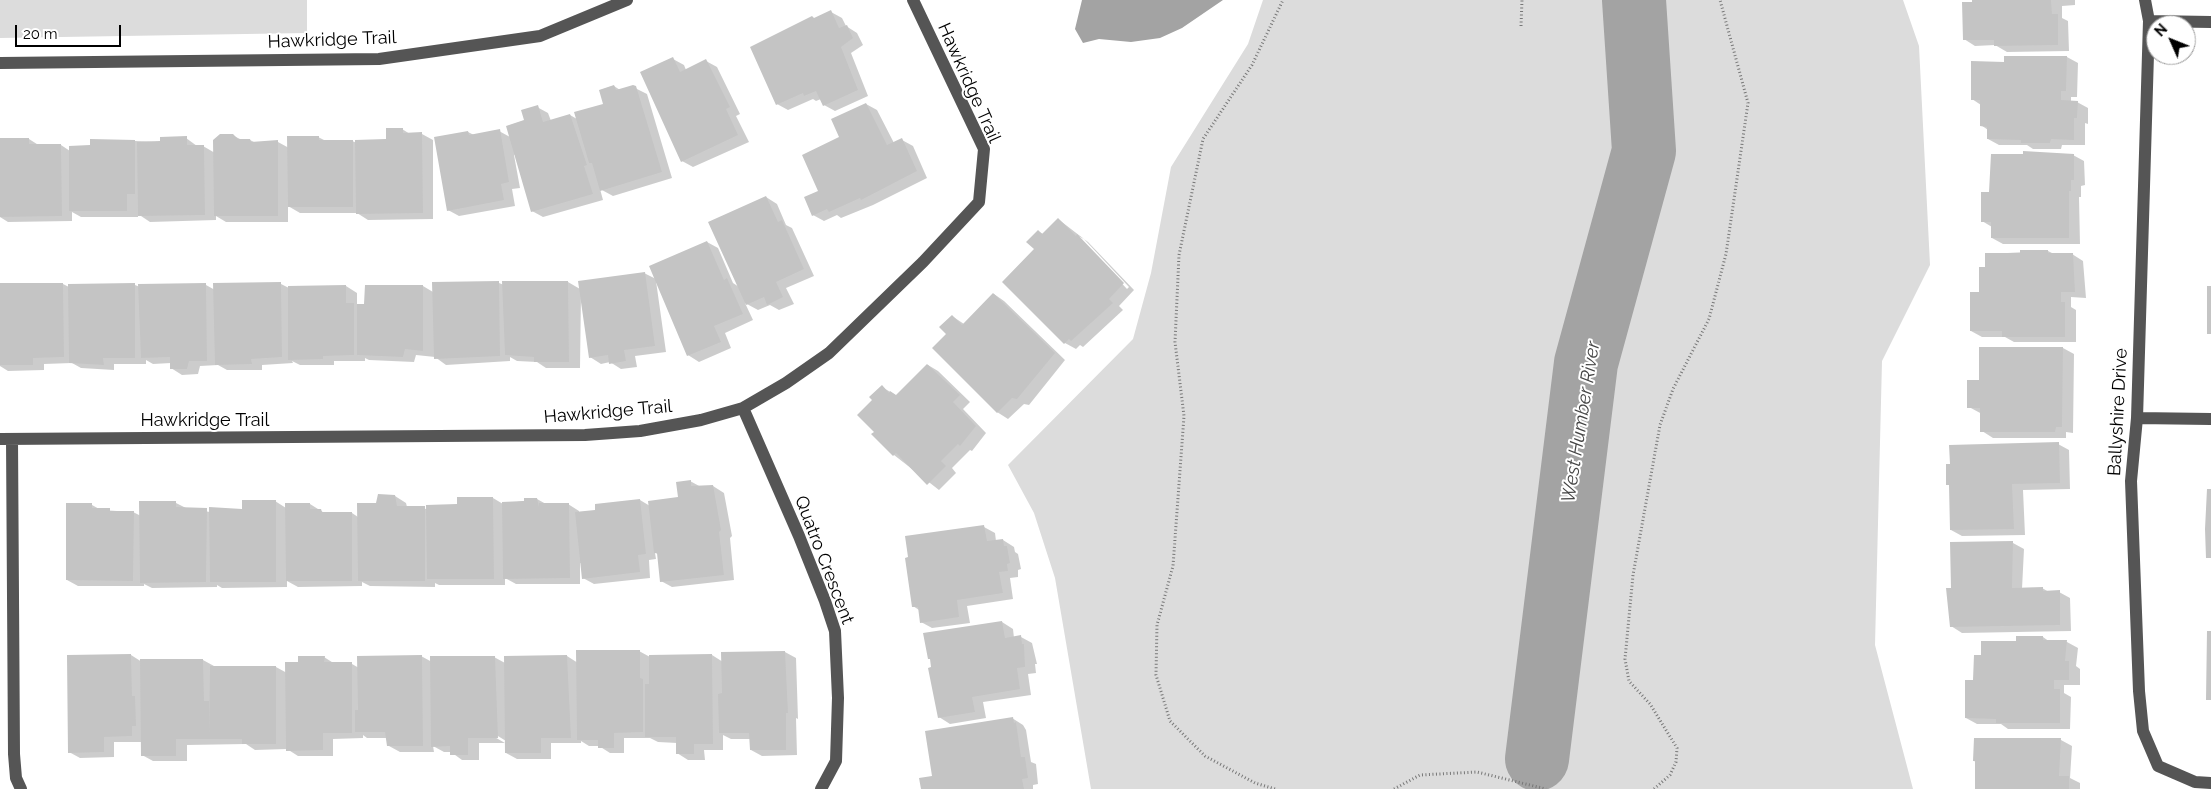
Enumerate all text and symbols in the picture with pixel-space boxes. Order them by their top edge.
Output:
scale bar [18,15,124,47]
north arrow [2146,15,2196,65]
street label: Hawkridge Trail [933,20,1005,146]
text: N [2151,21,2170,40]
text: 20 m [23,25,58,43]
street label: Hawkridge Trail [267,27,397,53]
water label: West Humber River [1557,340,1605,504]
street label: Ballyshire Drive [2104,347,2132,477]
street label: Hawkridge Trail [543,396,673,428]
street label: Hawkridge Trail [141,410,269,432]
street label: Quatro Crescent [790,493,858,627]

